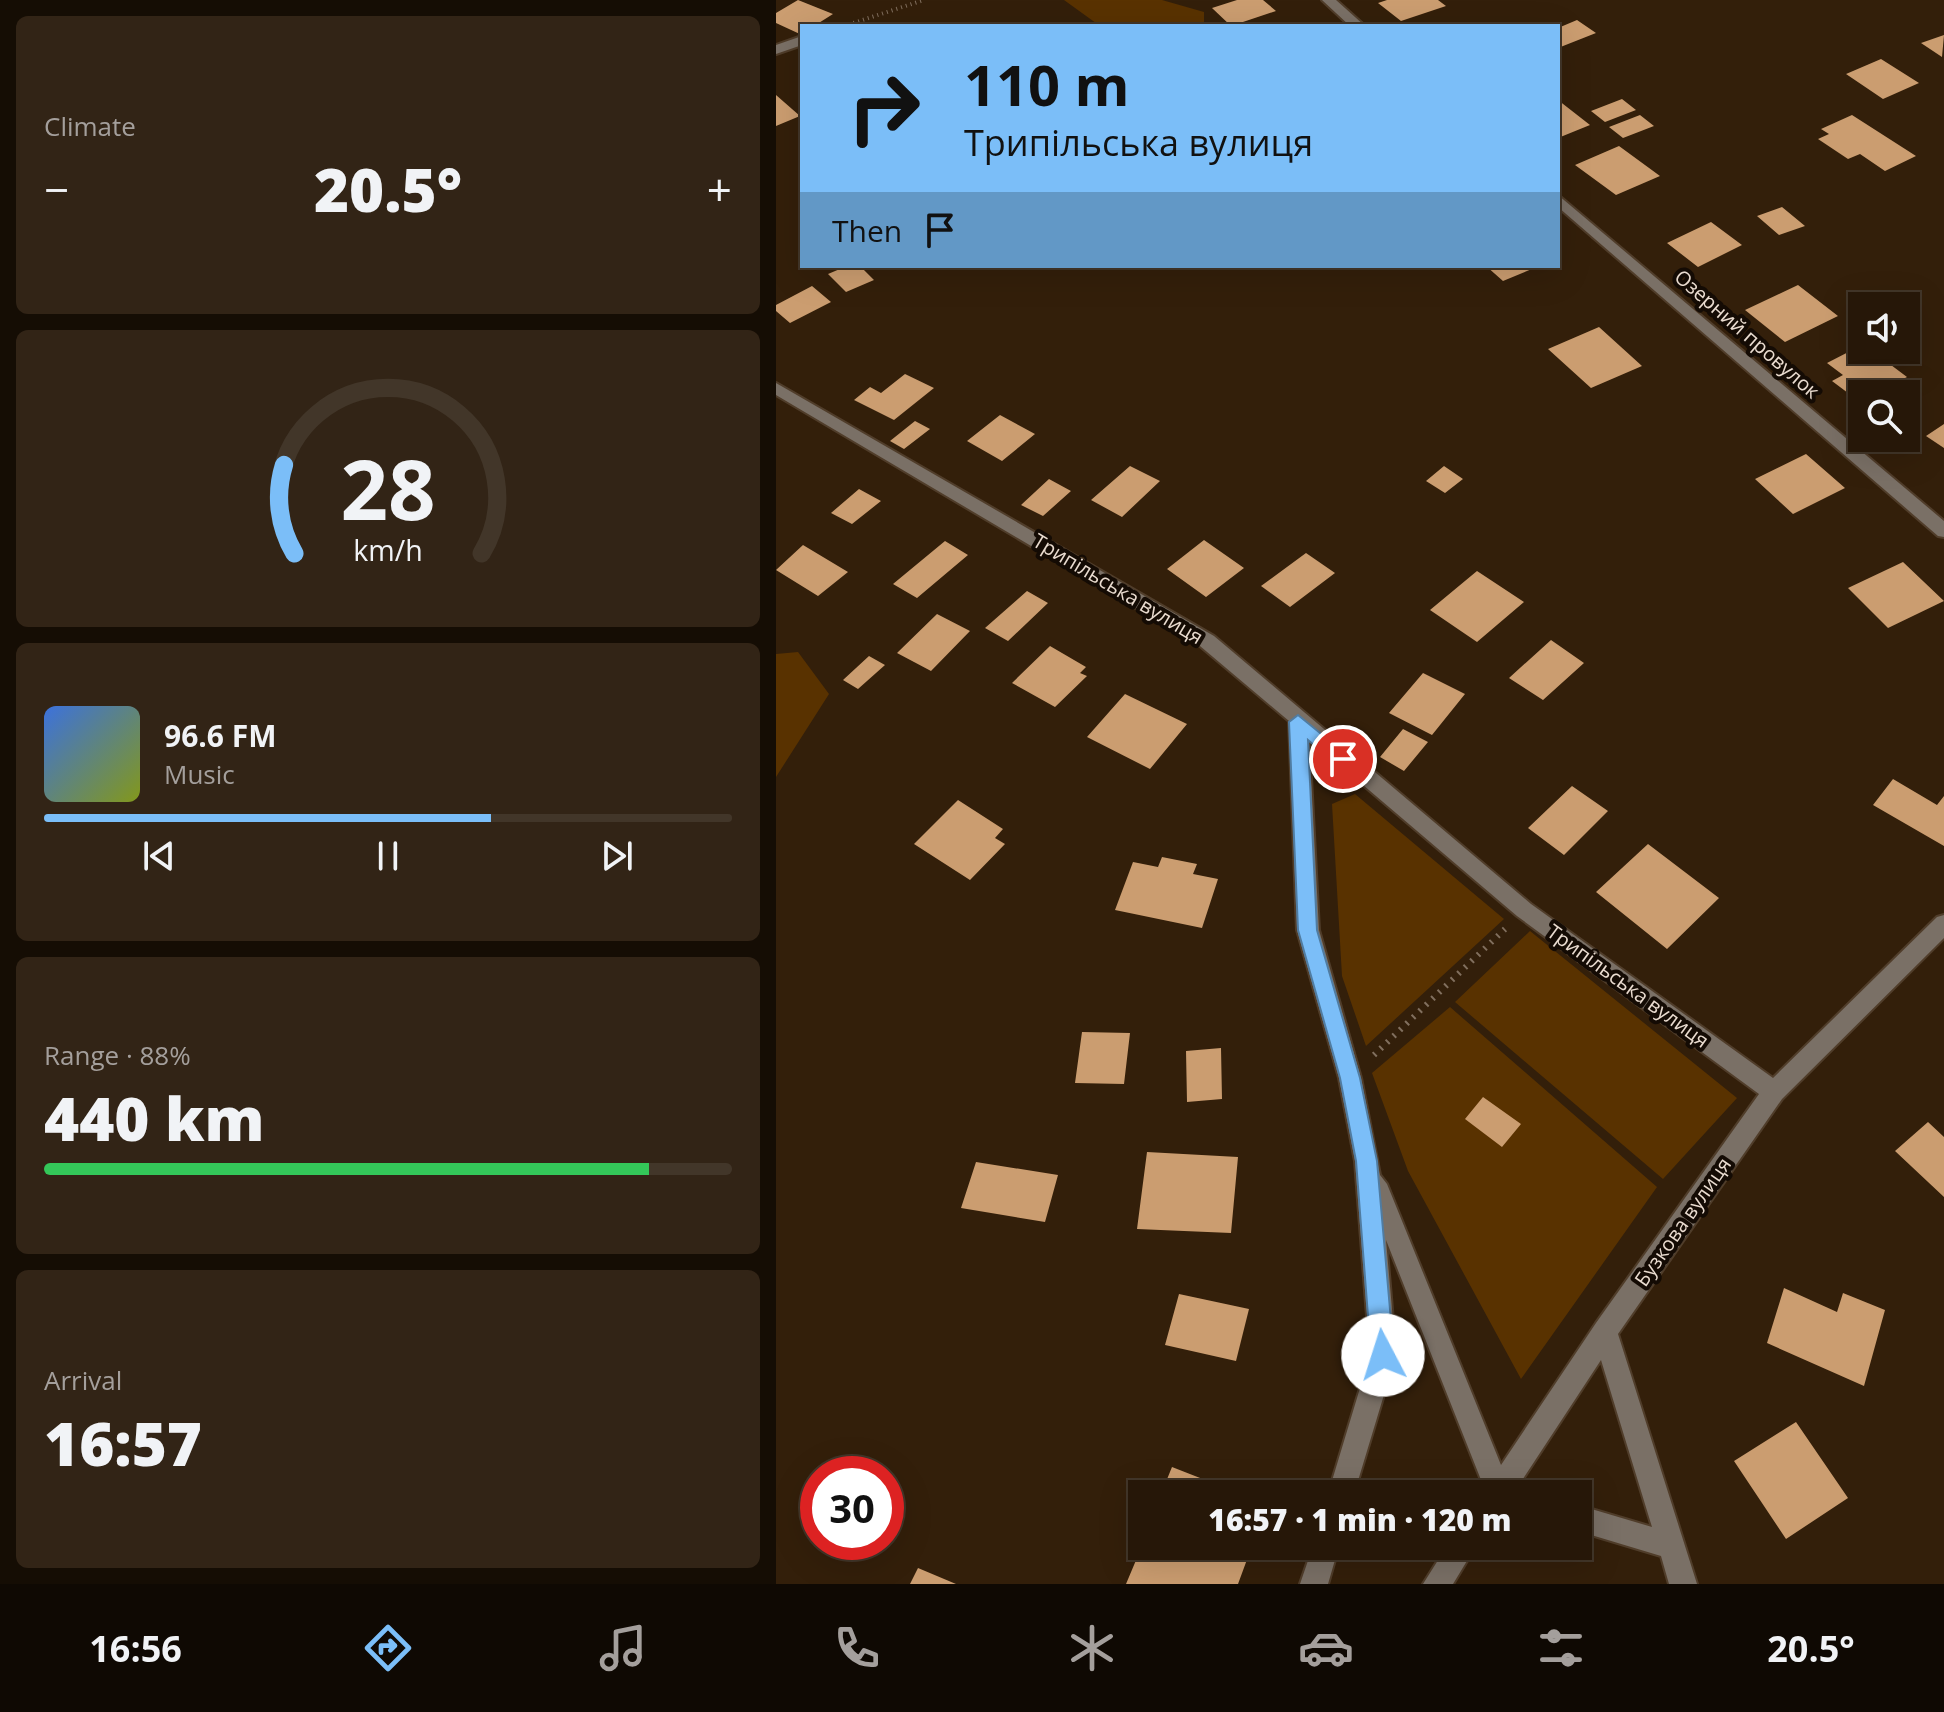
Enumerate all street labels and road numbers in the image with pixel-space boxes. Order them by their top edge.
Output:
street label: Озерний провулок [1669,263,1826,405]
street label: Трипільська вулиця [1028,527,1208,650]
street label: Трипільська вулиця [1542,918,1715,1054]
street label: Бузкова вулиця [1628,1152,1737,1291]

